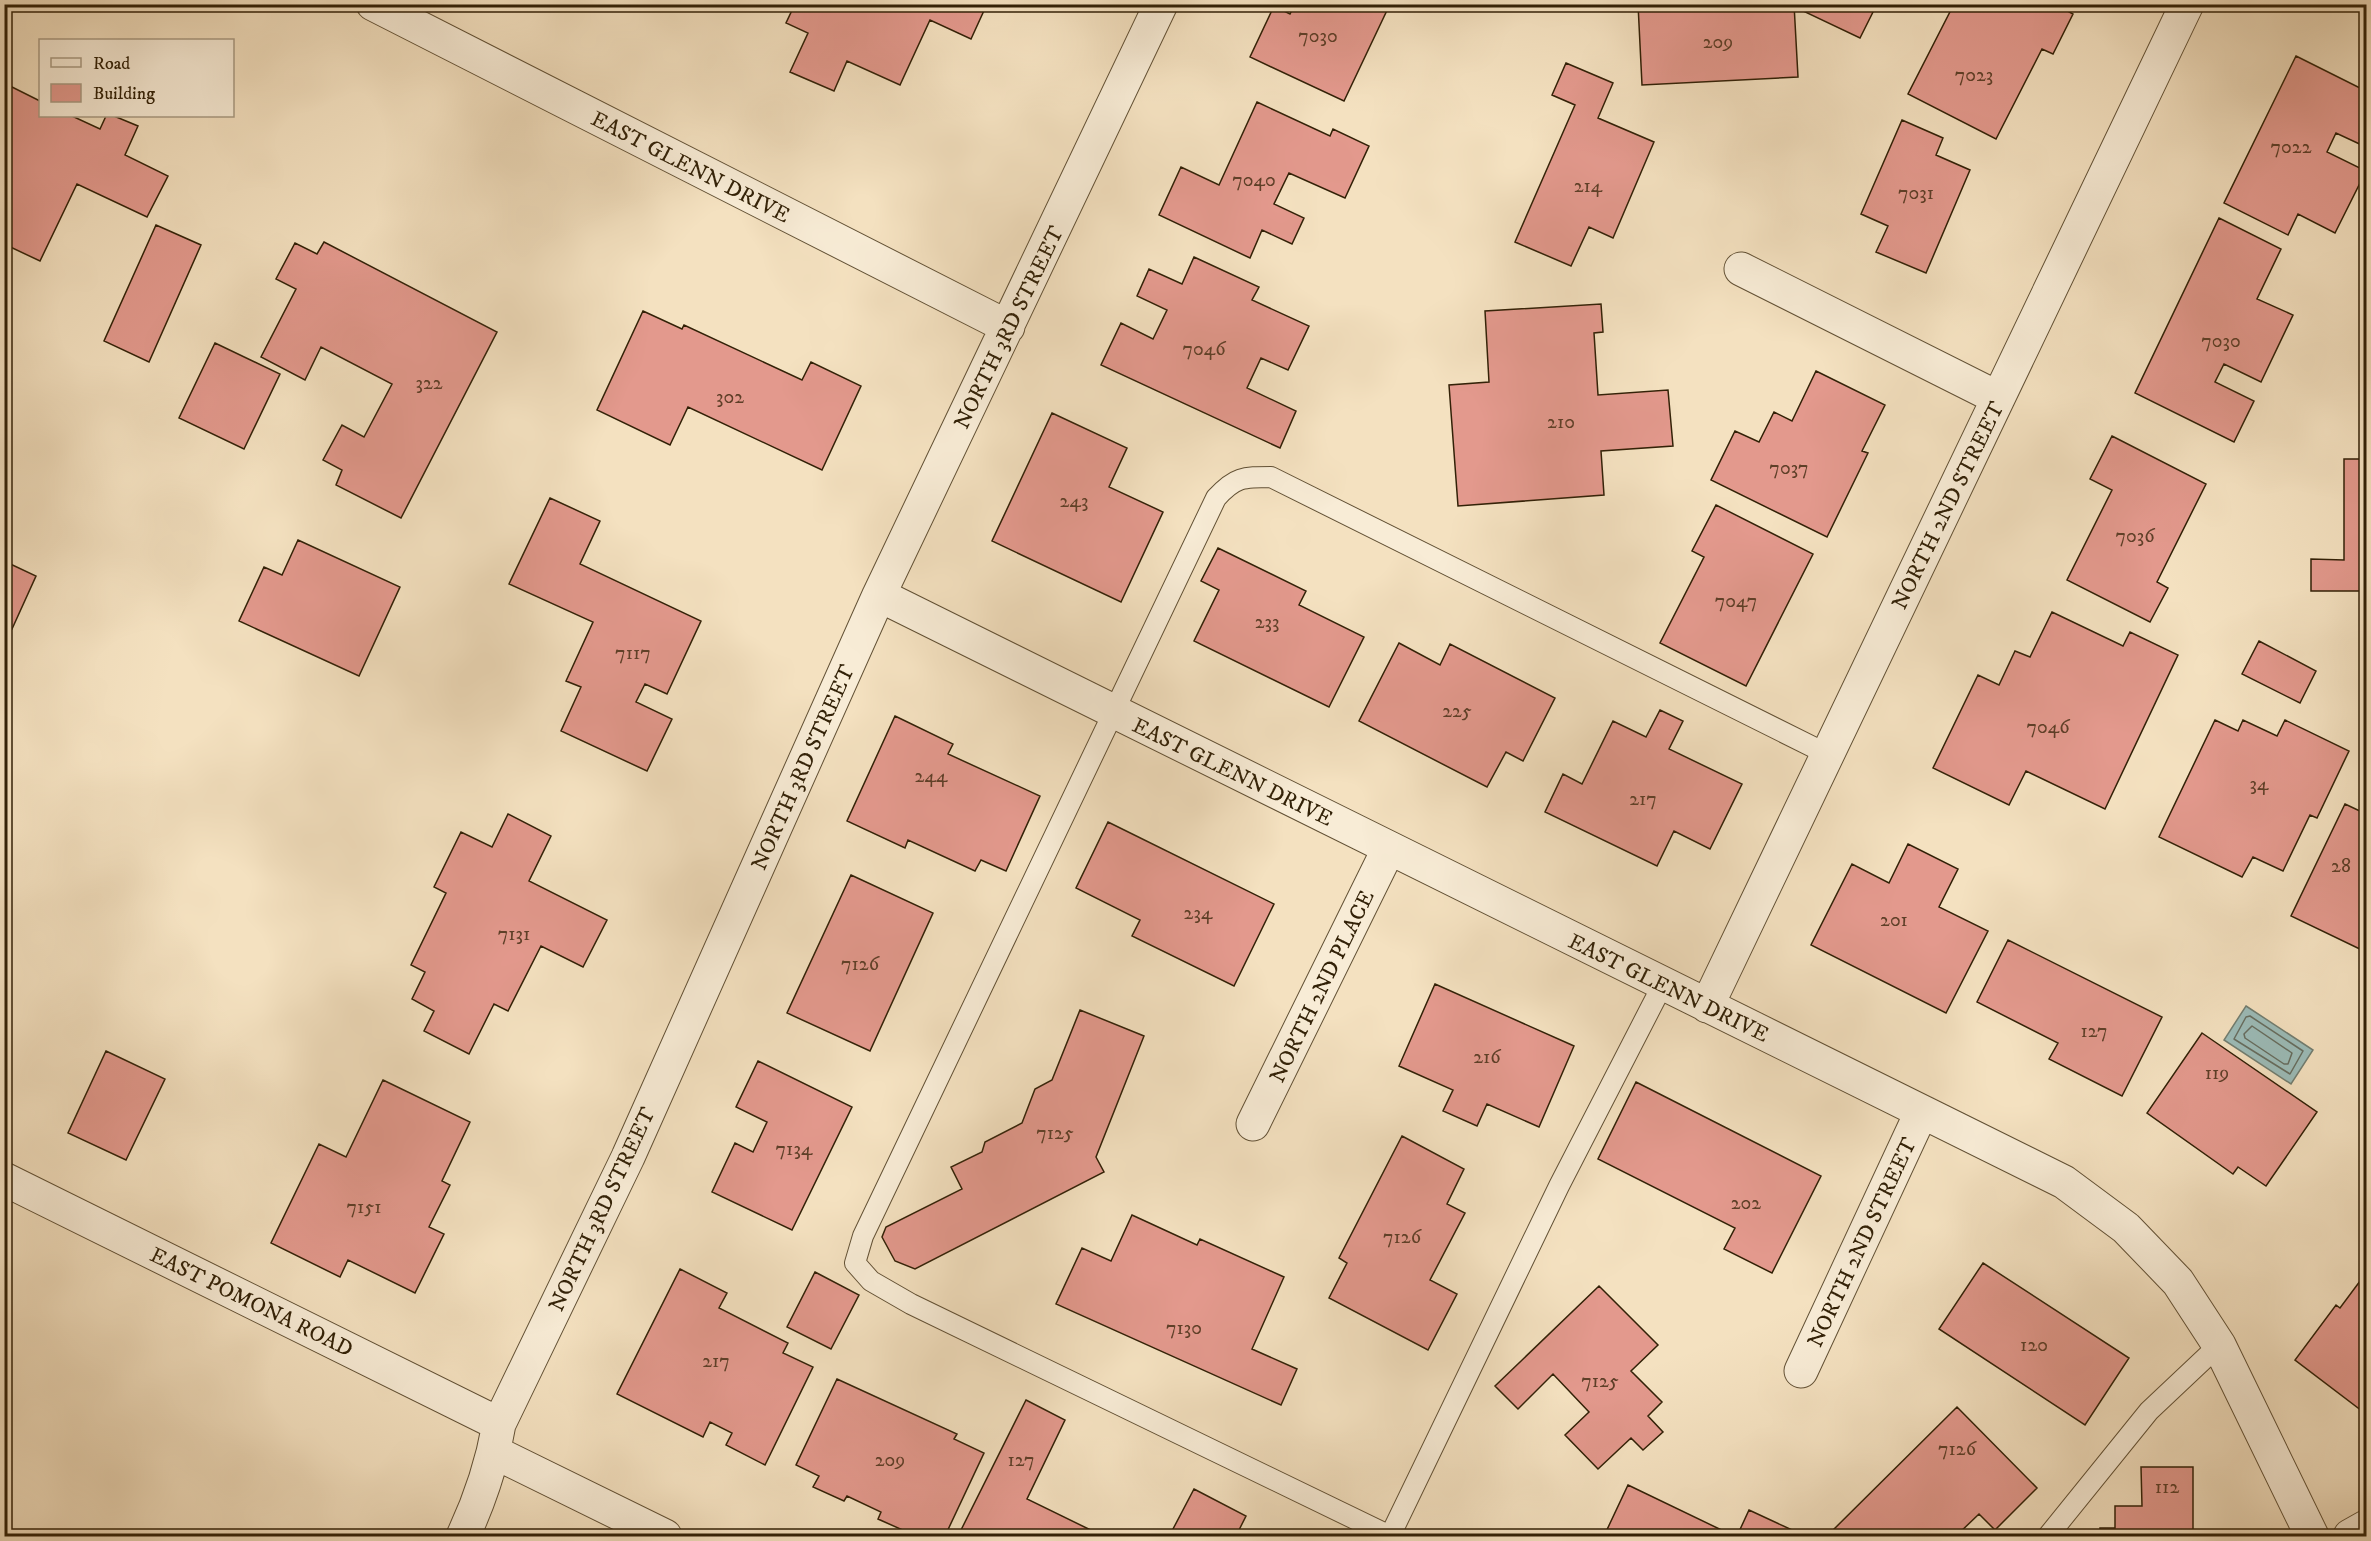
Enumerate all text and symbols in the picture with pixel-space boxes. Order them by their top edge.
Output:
house number: 7030 [1298,24,1338,49]
house number: 209 [1703,30,1733,55]
legend [39,39,234,117]
text: Road [93,53,130,75]
house number: 7023 [1955,63,1993,88]
text: Building [93,83,155,105]
street label: EAST GLENN DRIVE [586,105,794,229]
house number: 7022 [2271,135,2312,160]
house number: 7040 [1232,168,1276,193]
house number: 214 [1574,174,1603,199]
house number: 7031 [1898,181,1934,206]
street label: NORTH 3RD STREET [948,222,1070,433]
house number: 7030 [2201,329,2241,354]
house number: 7046 [1182,337,1226,362]
house number: 322 [415,371,443,396]
house number: 302 [716,385,744,410]
street label: NORTH 2ND STREET [1886,397,2011,614]
house number: 210 [1547,410,1575,435]
house number: 7037 [1769,456,1809,481]
house number: 243 [1060,489,1088,514]
house number: 7036 [2115,524,2155,549]
house number: 7047 [1715,589,1757,614]
house number: 233 [1255,610,1279,635]
house number: 7117 [615,641,651,666]
street label: NORTH 3RD STREET [746,660,861,875]
house number: 225 [1442,699,1472,724]
street label: EAST GLENN DRIVE [1128,712,1337,833]
house number: 7046 [2026,715,2070,740]
house number: 244 [915,764,948,789]
house number: 34 [2250,772,2269,797]
house number: 217 [1629,787,1657,812]
house number: 28 [2331,854,2351,879]
street label: NORTH 2ND PLACE [1264,886,1381,1087]
house number: 234 [1184,901,1213,926]
house number: 201 [1880,908,1908,933]
house number: 7131 [498,922,530,947]
street label: EAST GLENN DRIVE [1564,928,1773,1049]
house number: 7126 [841,952,880,977]
house number: 127 [2080,1019,2108,1044]
house number: 216 [1473,1045,1501,1070]
house number: 119 [2205,1061,2229,1086]
street label: NORTH 3RD STREET [543,1103,662,1316]
house number: 7125 [1036,1121,1074,1146]
street label: NORTH 2ND STREET [1802,1133,1923,1352]
house number: 7134 [776,1137,813,1162]
house number: 202 [1731,1191,1761,1216]
house number: 7151 [346,1195,382,1220]
house number: 7126 [1383,1225,1422,1250]
street label: EAST POMONA ROAD [145,1241,357,1363]
house number: 7130 [1166,1316,1202,1341]
house number: 120 [2020,1333,2048,1358]
house number: 217 [702,1349,730,1374]
house number: 7125 [1581,1369,1619,1394]
house number: 7126 [1938,1437,1977,1462]
house number: 209 [875,1448,905,1473]
house number: 127 [1007,1448,1035,1473]
house number: 112 [2155,1475,2179,1500]

